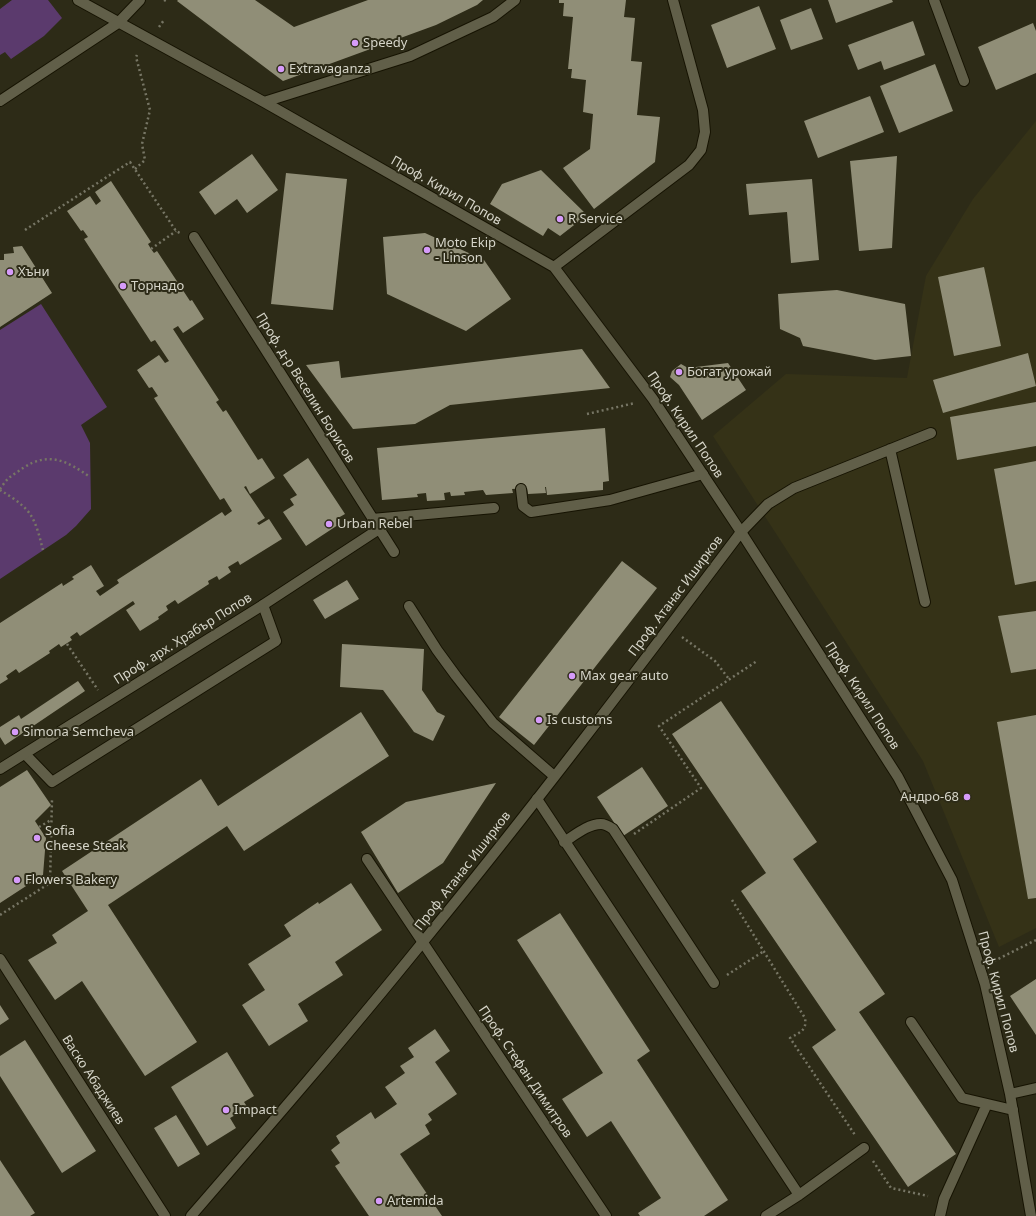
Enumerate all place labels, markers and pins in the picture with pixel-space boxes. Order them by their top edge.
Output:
place label: Speedy [363,35,407,51]
marker: Speedy [350,38,360,48]
place label: Extravaganza [289,61,371,77]
marker: Extravaganza [276,64,286,74]
place label: R Service [568,211,623,227]
marker: R Service [555,214,565,224]
place label: Moto Ekip - Linson [435,235,496,266]
marker: Moto Ekip - Linson [422,245,432,255]
place label: Хъни [18,264,50,280]
marker: Хъни [5,267,15,277]
place label: Торнадо [131,278,184,294]
marker: Торнадо [118,281,128,291]
place label: Богат урожай [687,364,772,380]
marker: Богат урожай [674,367,684,377]
place label: Urban Rebel [337,516,413,532]
marker: Urban Rebel [324,519,334,529]
place label: Max gear auto [580,668,669,684]
marker: Max gear auto [567,671,577,681]
place label: Is customs [547,712,612,728]
marker: Is customs [534,715,544,725]
place label: Simona Semcheva [23,724,134,740]
marker: Simona Semcheva [10,727,20,737]
place label: Андро-68 [900,789,959,805]
marker: Андро-68 [962,792,972,802]
place label: Sofia Cheese Steak [45,823,126,854]
marker: Sofia Cheese Steak [32,833,42,843]
place label: Flowers Bakery [25,872,117,888]
marker: Flowers Bakery [12,875,22,885]
place label: Impact [234,1102,277,1118]
marker: Impact [221,1105,231,1115]
place label: Artemida [387,1193,443,1209]
marker: Artemida [374,1196,384,1206]

